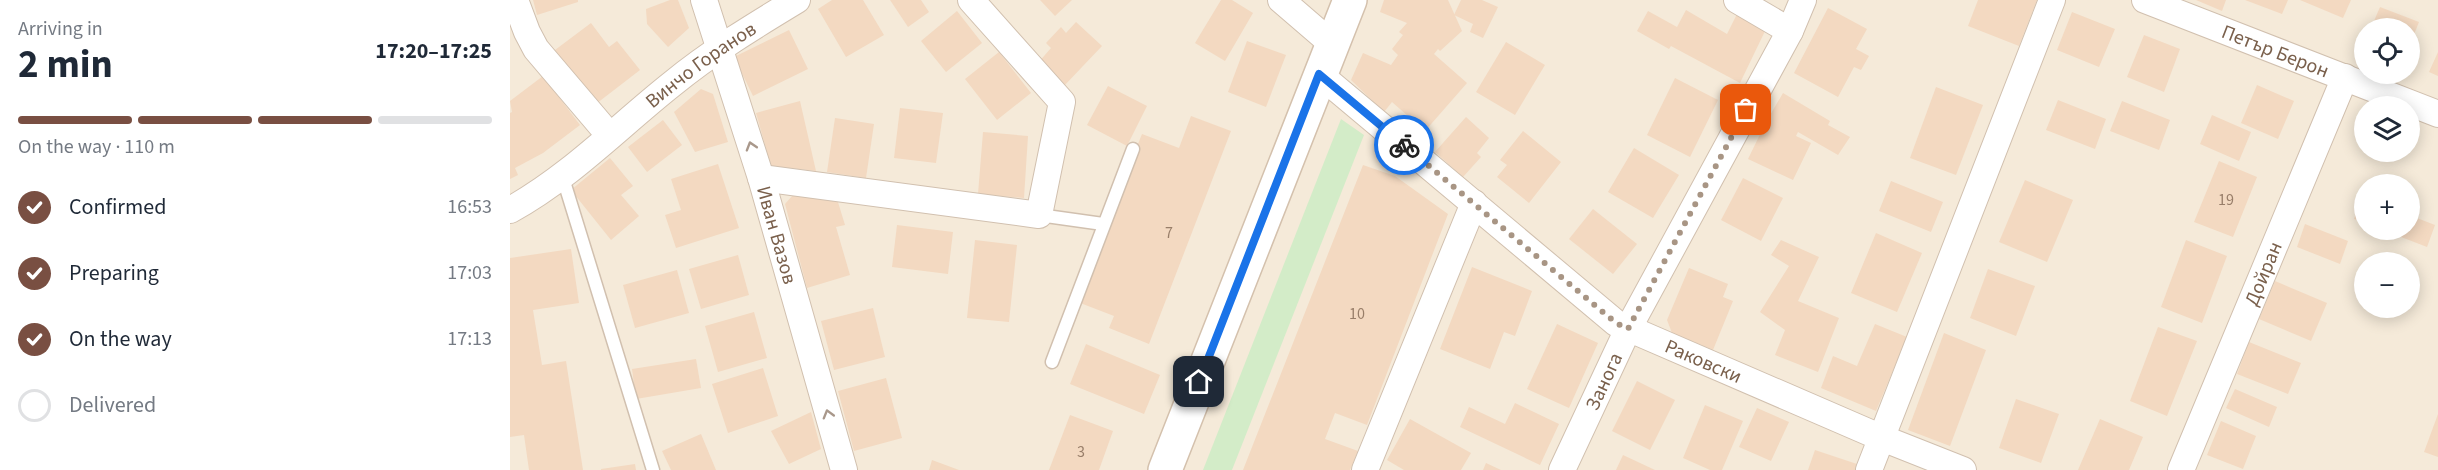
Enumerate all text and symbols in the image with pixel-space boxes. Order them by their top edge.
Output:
text: Arriving in [18,15,103,43]
street label: Винчо Горанов [640,15,762,115]
street label: Петър Берон [2217,18,2333,85]
map controls [2354,18,2420,318]
button: locate [2354,18,2420,84]
text: 17:20–17:25 [375,35,492,67]
text: 2 min [18,37,113,93]
pin [1720,84,1771,135]
icon: bag [1729,93,1762,126]
button: layers [2354,96,2420,162]
courier [1374,115,1434,175]
icon: bike [1388,129,1421,162]
text: On the way · 110 m [18,133,175,161]
one-way arrow [746,141,758,152]
button: + [2354,174,2420,240]
street label: Иван Вазов [749,183,803,287]
house number: 19 [2218,189,2234,211]
icon: check [18,191,51,224]
text: Confirmed [69,191,166,223]
text: 16:53 [447,193,492,221]
house number: 7 [1165,222,1173,244]
street label: Дойран [2238,237,2290,310]
button: − [2354,252,2420,318]
icon: check [18,257,51,290]
text: Preparing [69,257,159,289]
text: 17:03 [447,259,492,287]
house number: 10 [1349,303,1365,325]
icon: check [18,323,51,356]
text: On the way [69,323,172,355]
text: 17:13 [447,325,492,353]
street label: Раковски [1660,333,1746,391]
street label: Занога [1579,348,1630,415]
pin [1173,356,1224,407]
icon: home [1182,365,1215,398]
text: Delivered [69,389,156,421]
one-way arrow [823,409,835,420]
house number: 3 [1077,441,1085,463]

